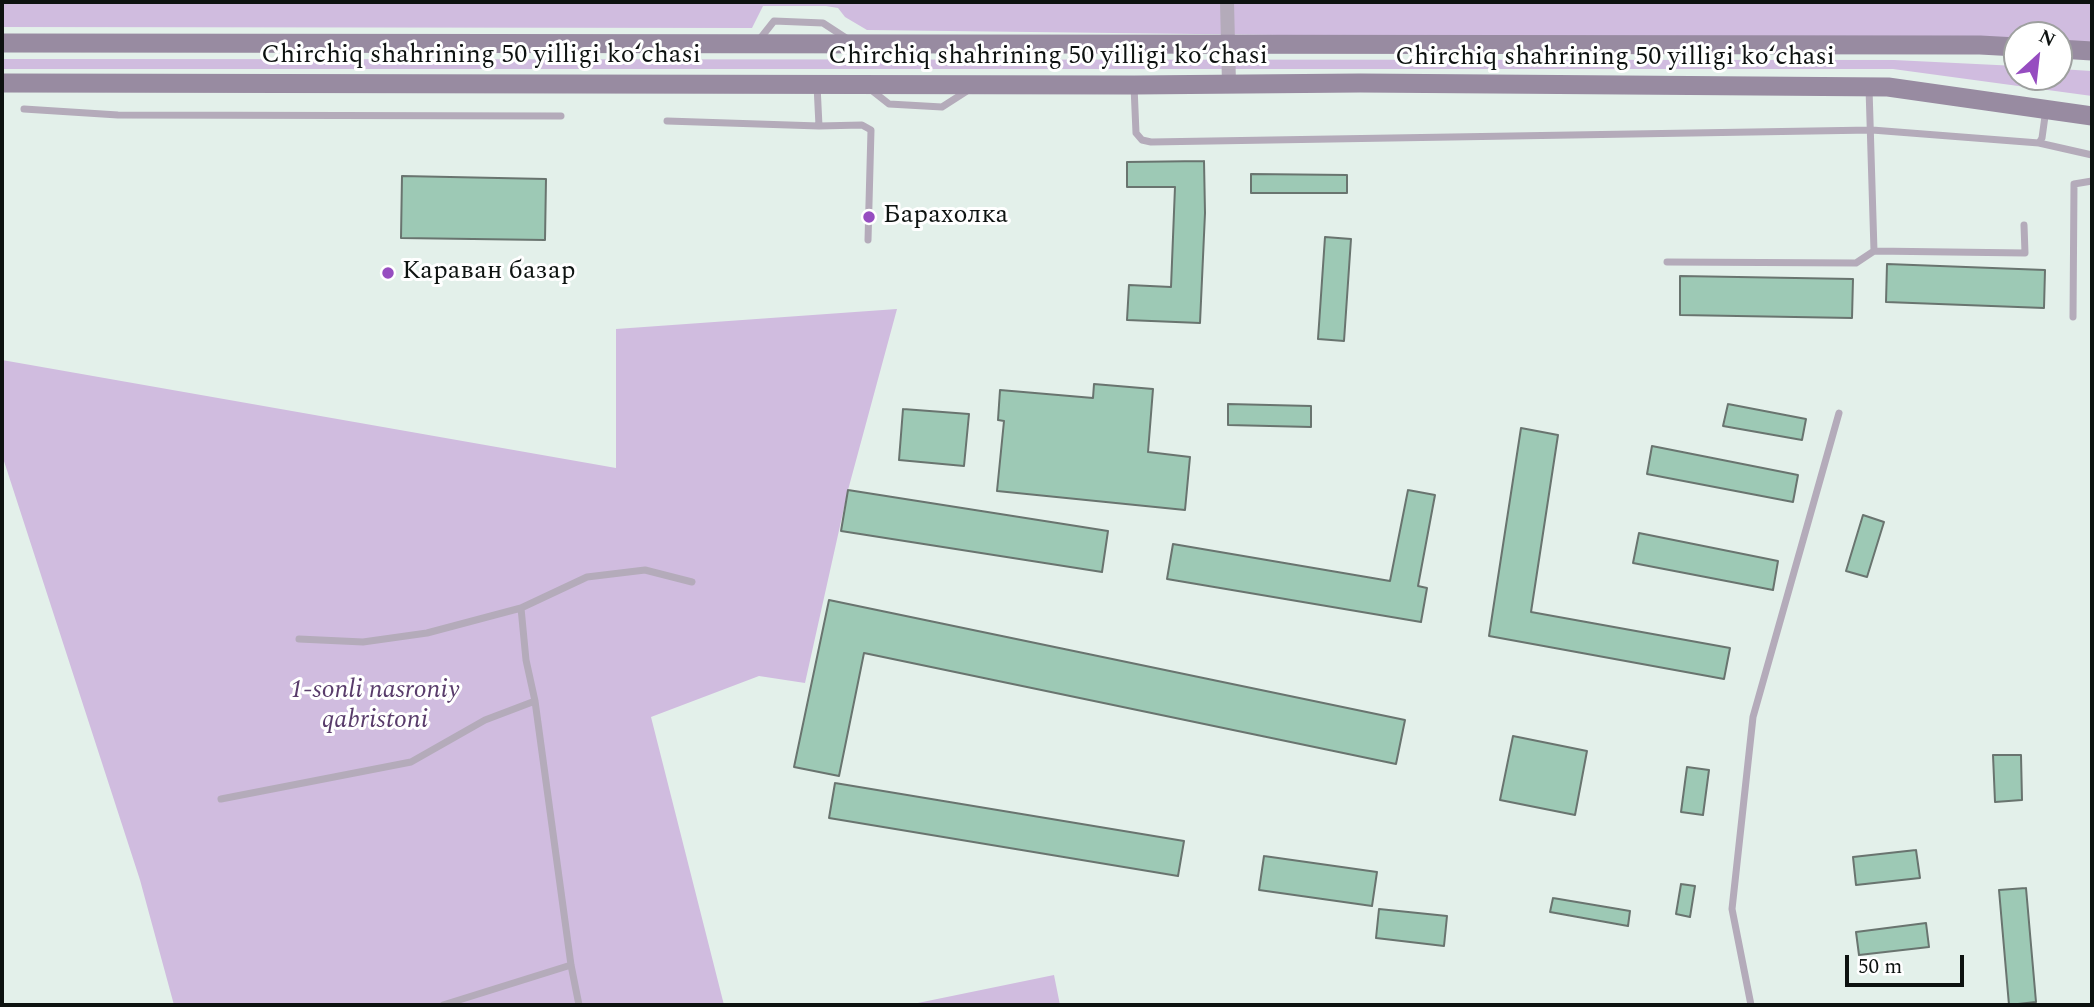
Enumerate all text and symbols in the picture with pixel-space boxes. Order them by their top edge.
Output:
north arrow [2003,21,2073,91]
text: N [2033,22,2060,55]
street label: Chirchiq shahrining 50 yilligi koʻchasi [261,41,701,73]
street label: Chirchiq shahrining 50 yilligi koʻchasi [828,42,1268,74]
street label: Chirchiq shahrining 50 yilligi koʻchasi [1395,43,1835,75]
place label: Барахолка [883,201,1008,233]
marker: Барахолка [861,209,877,225]
place label: Караван базар [402,257,576,289]
marker: Караван базар [380,265,396,281]
park label: 1-sonli nasroniy qabristoni [290,676,460,738]
scale bar [1849,940,1968,984]
text: 50 m [1858,951,1902,983]

